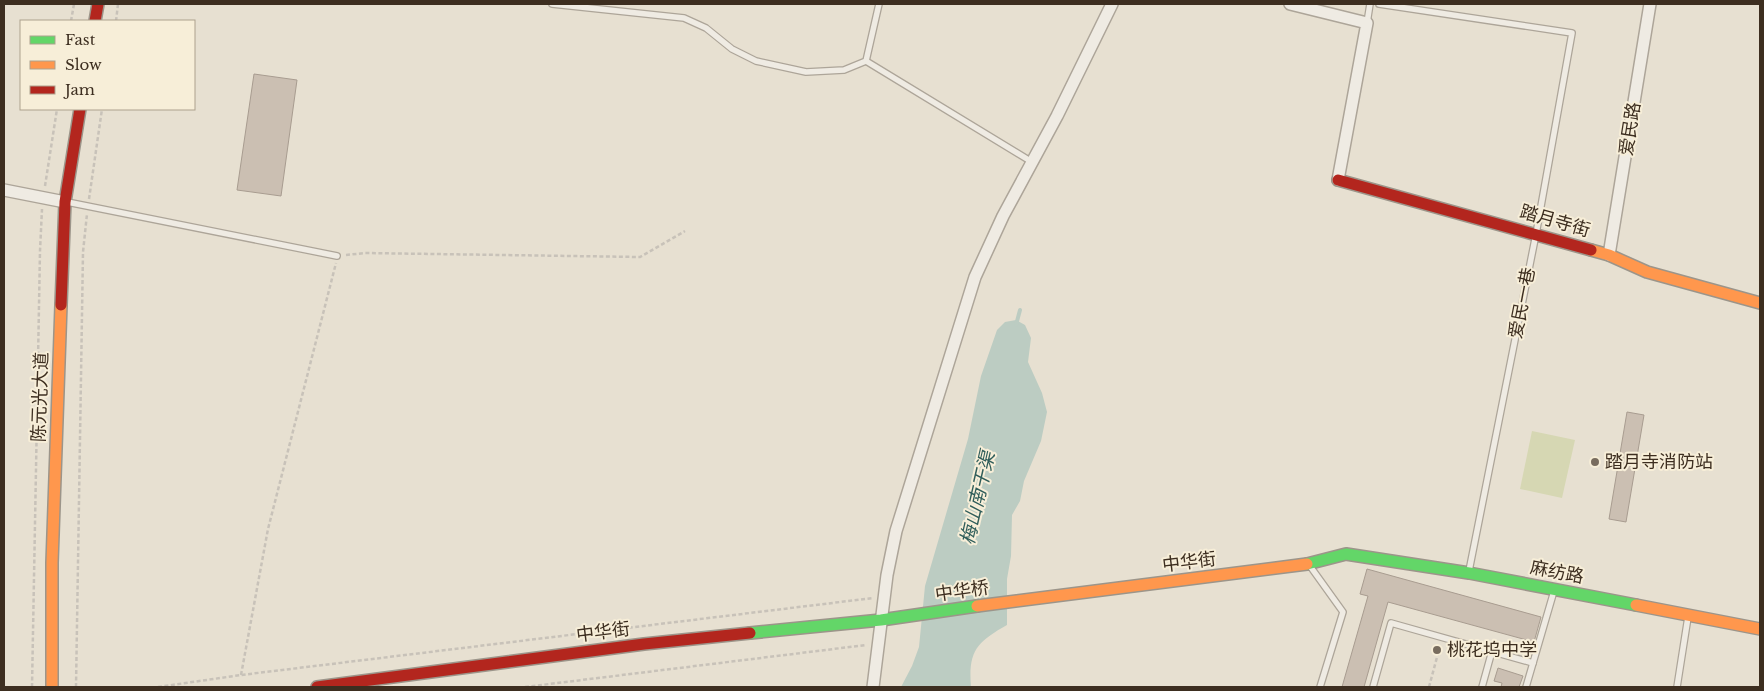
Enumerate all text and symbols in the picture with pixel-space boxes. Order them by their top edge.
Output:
legend [20,20,195,110]
text: Fast [65,30,96,49]
text: Slow [65,55,102,74]
text: Jam [63,80,95,99]
street label: 爱民路 [1615,101,1645,157]
street label: 踏月寺街 [1517,201,1593,241]
street label: 爱民一巷 [1504,266,1540,340]
street label: 陈元光大道 [27,352,53,442]
water label: 梅山南干渠 [956,446,1000,547]
place label: 踏月寺消防站 [1605,451,1713,473]
marker: 踏月寺消防站 [1589,456,1601,468]
street label: 中华街 [1161,548,1217,576]
street label: 麻纺路 [1528,556,1586,588]
street label: 中华桥 [934,576,990,606]
street label: 中华街 [575,618,631,646]
place label: 桃花坞中学 [1447,639,1537,661]
marker: 桃花坞中学 [1431,644,1443,656]

